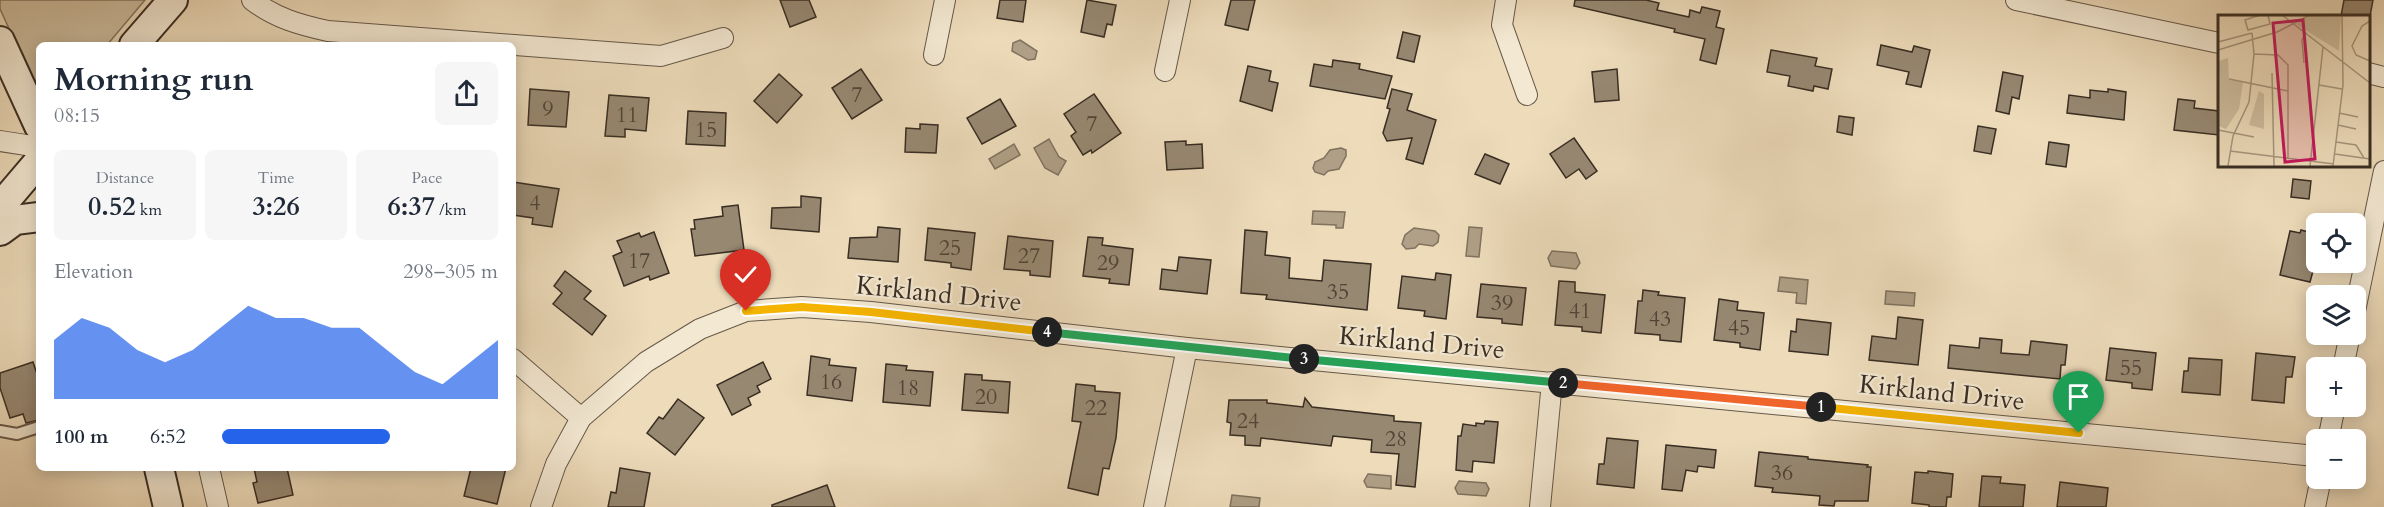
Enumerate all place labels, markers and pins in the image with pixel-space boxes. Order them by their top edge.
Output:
pin [720,249,771,311]
pin: 4 [1032,317,1062,347]
pin: 3 [1289,344,1319,374]
pin: 2 [1548,368,1578,398]
pin [2053,371,2104,433]
pin: 1 [1806,392,1836,422]

